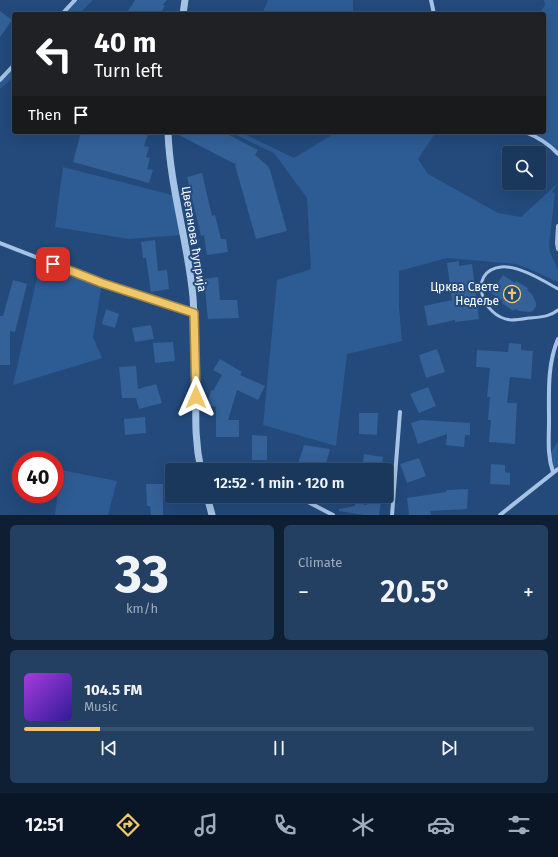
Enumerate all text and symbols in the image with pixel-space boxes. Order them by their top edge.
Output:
text: 40 m [94,26,157,59]
icon: left [28,28,80,80]
text: Turn left [94,60,163,82]
icon: arrive [70,104,92,126]
text: Then [28,106,62,124]
map controls [502,146,546,190]
button: search [502,146,546,190]
street label: Цветанова ћуприја [179,185,209,293]
pin [36,247,70,281]
icon: arrive [42,253,64,275]
place label: Црква Свете Недеље [430,280,499,308]
church icon: Црква Свете Недеље [502,284,522,304]
position arrow [175,376,217,418]
speed limit sign: 40 [12,451,64,503]
text: 12:52 · 1 min · 120 m [213,474,345,492]
text: 33 [115,543,169,606]
text: Climate [298,555,342,570]
text: 20.5° [380,574,452,610]
text: − [298,579,309,606]
text: + [523,579,534,606]
text: km/h [126,601,158,616]
text: 104.5 FM [84,681,142,699]
text: Music [84,699,118,714]
icon: previous [98,737,120,759]
icon: pause [268,737,290,759]
icon: next [438,737,460,759]
icon: directions [114,811,142,839]
icon: music [192,811,220,839]
icon: phone [271,811,299,839]
icon: climate [349,811,377,839]
icon: car [427,811,455,839]
icon: filters [505,811,533,839]
text: 12:51 [25,814,64,836]

